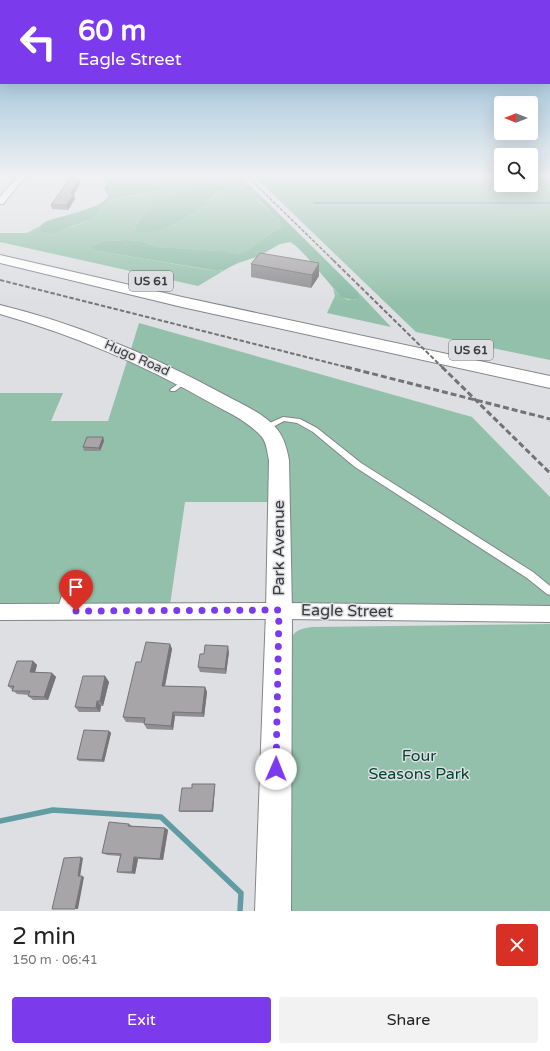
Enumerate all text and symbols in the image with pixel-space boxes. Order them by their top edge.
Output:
text: 60 m [78,14,146,48]
icon: left [12,16,64,68]
text: Eagle Street [78,48,182,70]
north arrow [494,96,538,140]
map controls [494,96,538,192]
button: search [494,148,538,192]
road number: US 61 [129,271,173,291]
street label: Hugo Road [102,337,172,379]
road number: US 61 [449,340,493,360]
street label: Park Avenue [269,500,289,596]
pin [59,570,93,611]
icon: arrive [65,576,87,598]
street label: Eagle Street [301,600,393,622]
park label: Four Seasons Park [368,746,470,784]
position arrow [255,748,297,790]
text: 2 min [12,922,76,951]
button: close [496,924,538,966]
text: 150 m · 06:41 [12,952,98,968]
button: Exit [12,997,271,1043]
button: Share [279,997,538,1043]

